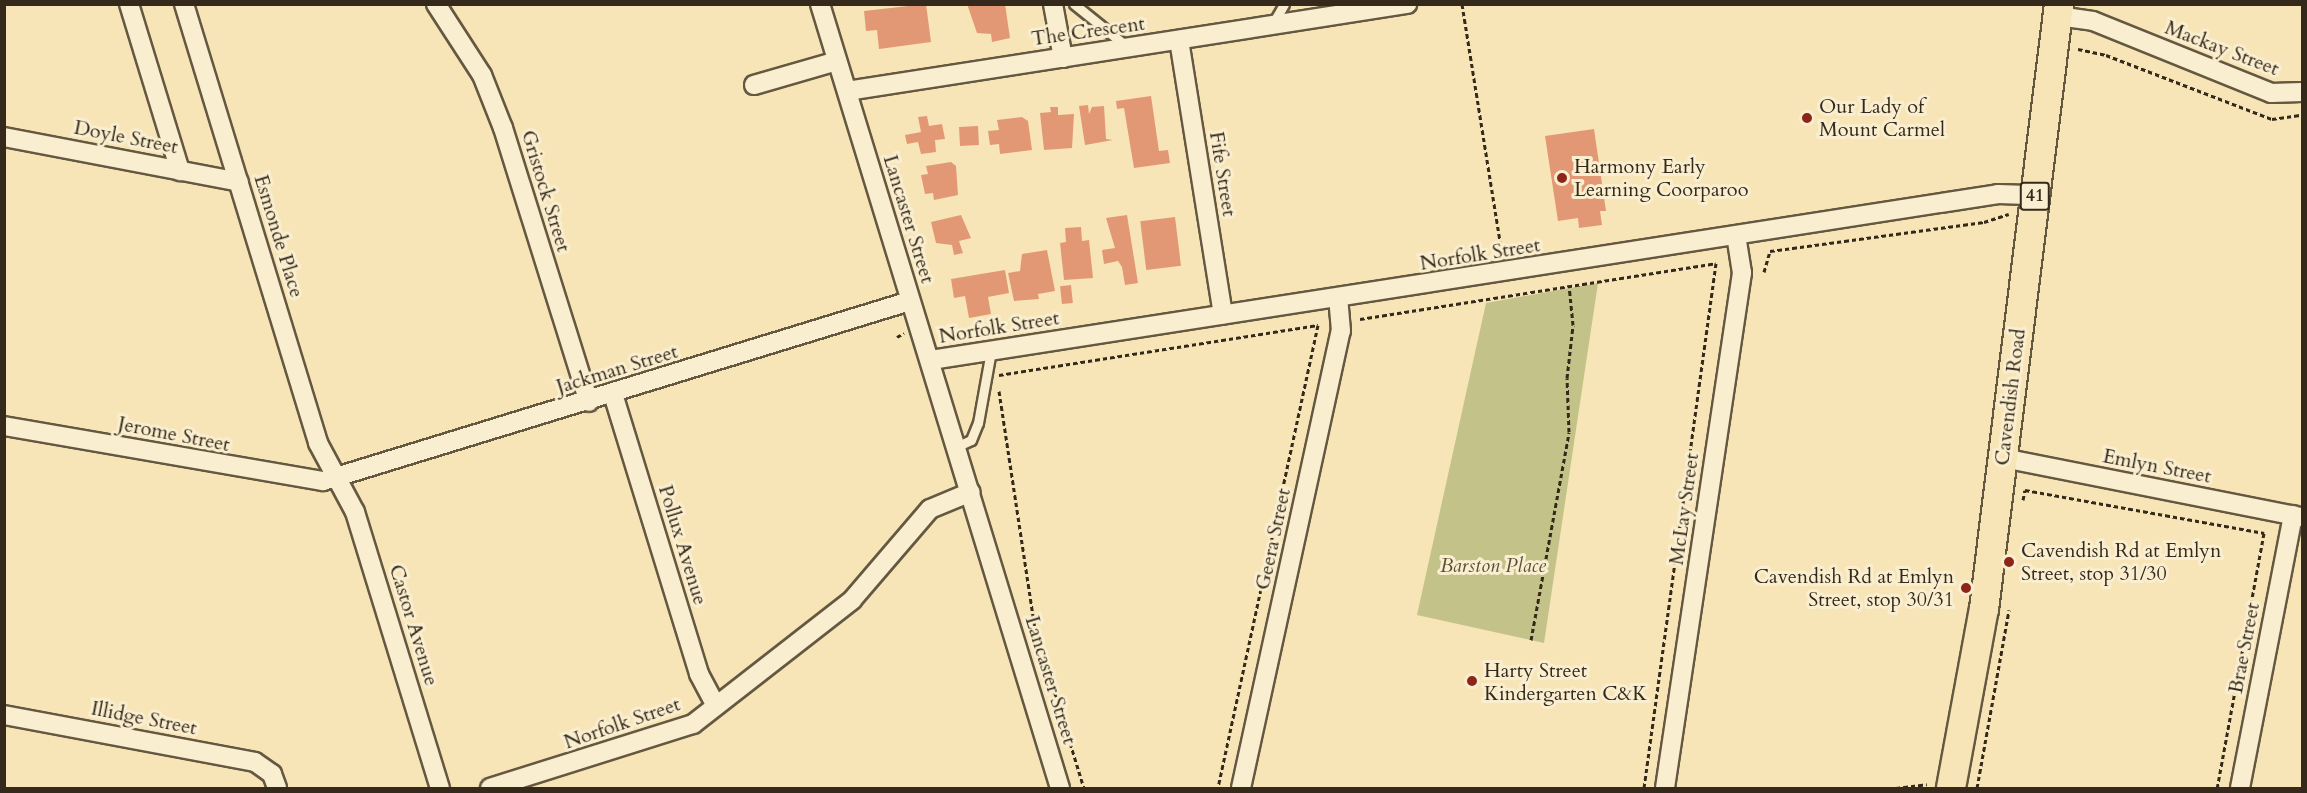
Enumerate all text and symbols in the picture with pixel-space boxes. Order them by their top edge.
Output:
street label: The Crescent [1030,11,1146,51]
street label: Mackay Street [2162,15,2282,81]
place label: Our Lady of Mount Carmel [1819,94,1945,141]
marker: Our Lady of Mount Carmel [1800,111,1814,125]
street label: Doyle Street [72,115,180,159]
street label: Gristock Street [516,127,576,255]
street label: Fife Street [1204,130,1242,218]
street label: Lancaster Street [878,152,940,286]
place label: Harmony Early Learning Coorparoo [1574,154,1748,201]
marker: Harmony Early Learning Coorparoo [1555,171,1569,185]
street label: Esmonde Place [249,172,309,300]
road number: 41 [2018,181,2052,211]
street label: Norfolk Street [1418,233,1542,275]
street label: Norfolk Street [937,306,1061,348]
street label: Cavendish Road [1990,327,2030,467]
street label: Jackman Street [553,339,681,399]
street label: Jerome Street [116,411,232,457]
street label: Emlyn Street [2101,444,2213,488]
street label: McLay Street [1664,452,1704,566]
street label: Pollux Avenue [653,482,713,608]
street label: Geera Street [1251,486,1295,592]
place label: Cavendish Rd at Emlyn Street, stop 31/30 [2021,538,2221,585]
park label: Barston Place [1440,553,1546,577]
marker: Cavendish Rd at Emlyn Street, stop 31/30 [2002,555,2016,569]
street label: Castor Avenue [384,562,444,688]
place label: Cavendish Rd at Emlyn Street, stop 30/31 [1754,564,1954,611]
marker: Cavendish Rd at Emlyn Street, stop 30/31 [1959,581,1973,595]
street label: Brae Street [2223,601,2265,695]
street label: Lancaster Street [1020,613,1082,747]
place label: Harty Street Kindergarten C&K [1484,658,1647,705]
marker: Harty Street Kindergarten C&K [1465,674,1479,688]
street label: Norfolk Street [561,692,683,754]
street label: Illidge Street [89,696,199,740]

